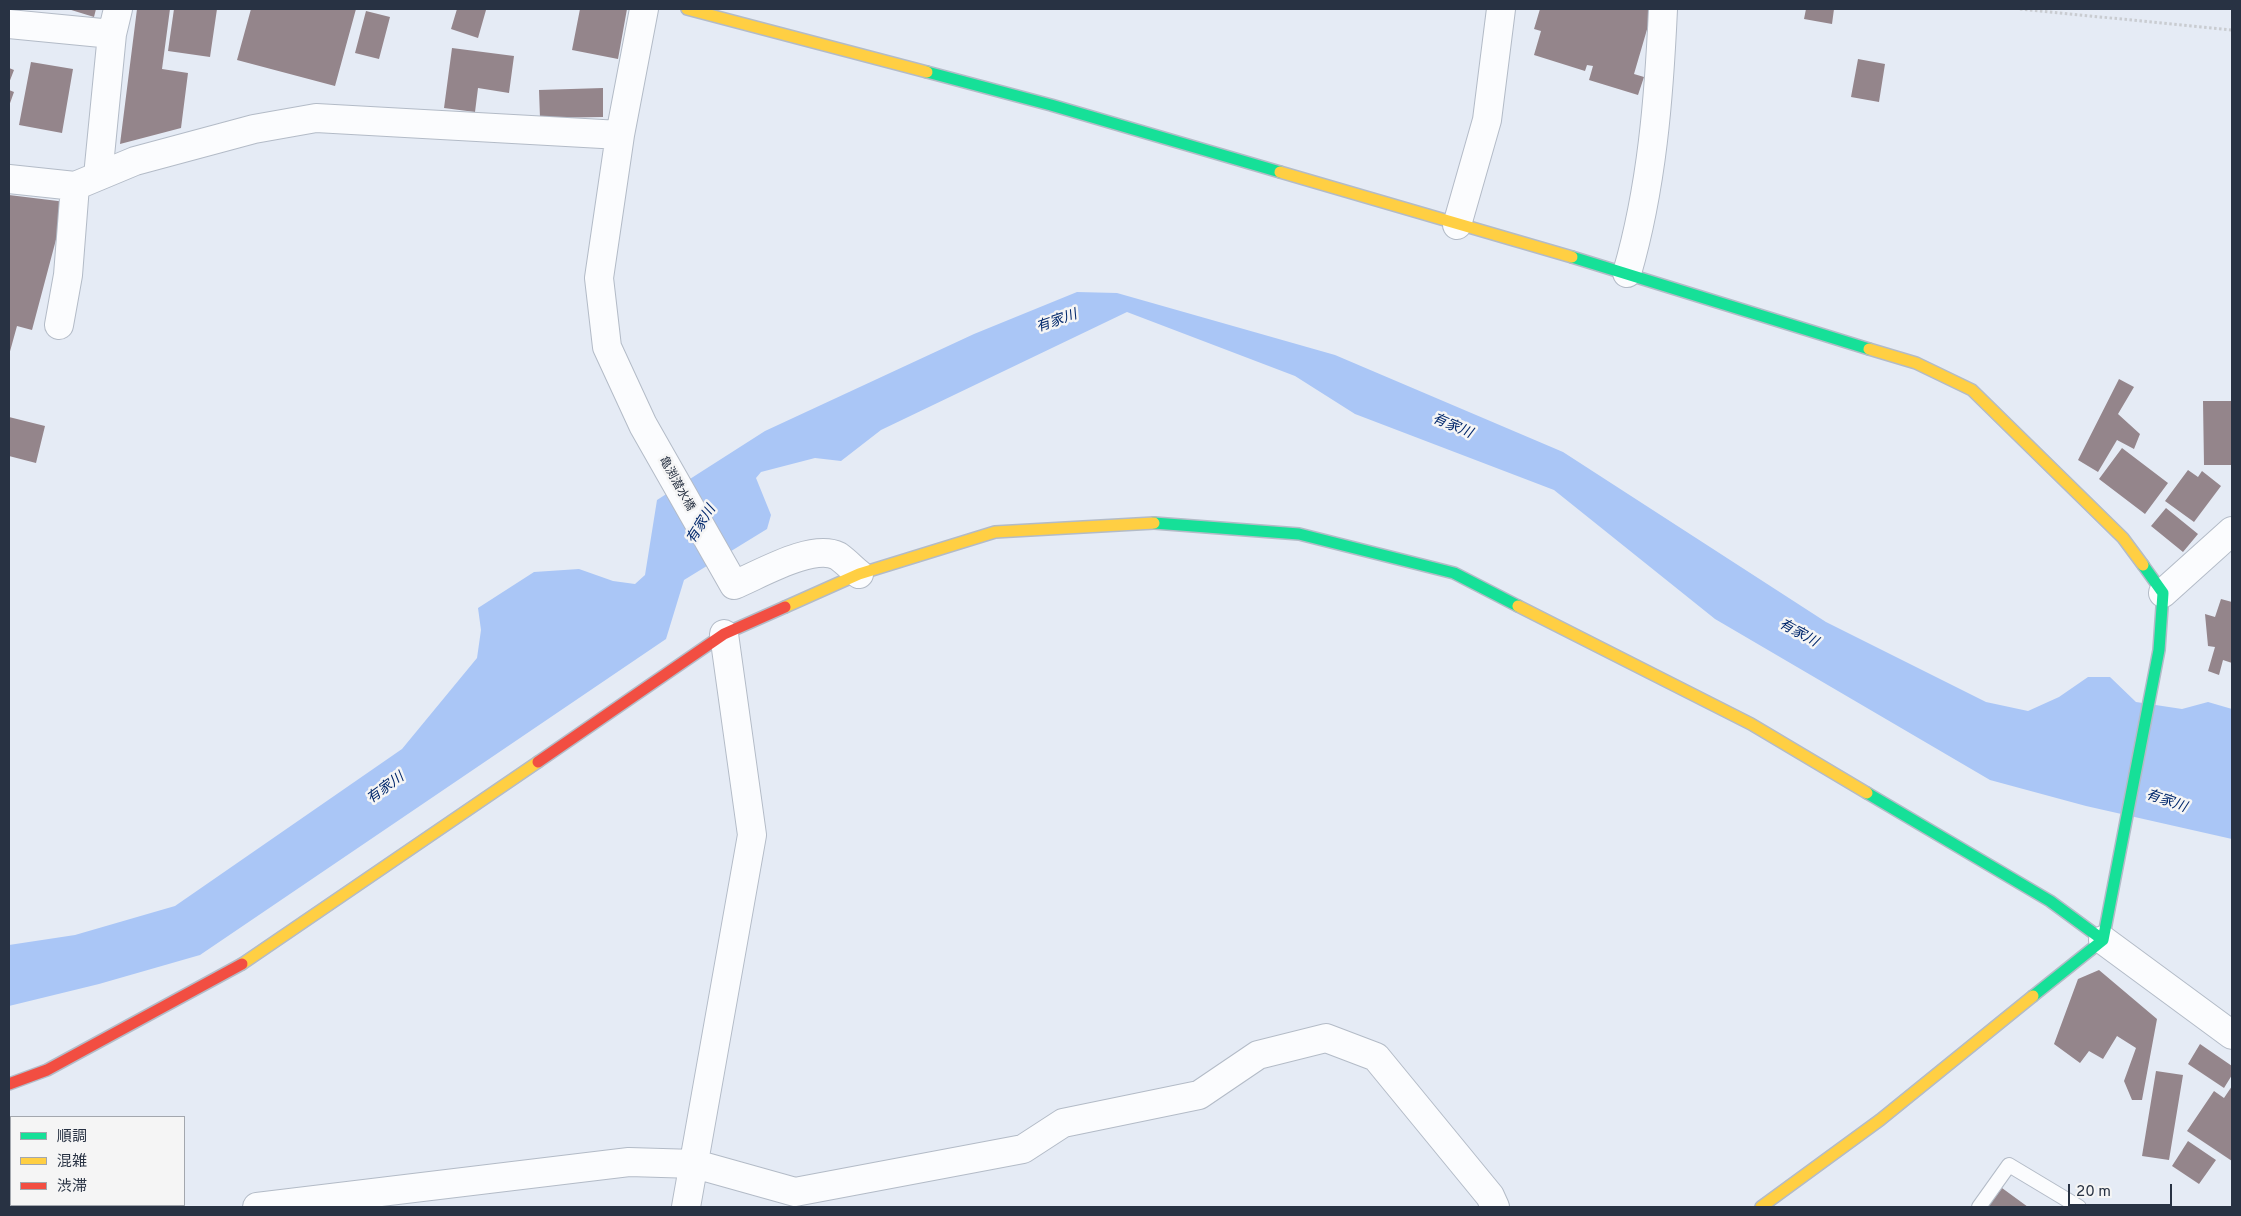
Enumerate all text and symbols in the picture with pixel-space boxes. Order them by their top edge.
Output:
water label: 有家川 [1034,307,1080,337]
water label: 有家川 [1429,411,1475,443]
street label: 亀渕潜水橋 [655,454,697,514]
water label: 有家川 [684,503,720,547]
water label: 有家川 [1776,616,1820,652]
water label: 有家川 [364,770,408,808]
water label: 有家川 [2143,787,2189,817]
legend [10,1116,185,1206]
text: 順調 [57,1128,87,1147]
text: 混雑 [57,1153,87,1172]
scale bar [2071,1174,2175,1206]
text: 渋滞 [57,1178,87,1197]
text: 20 m [2076,1183,2111,1202]

